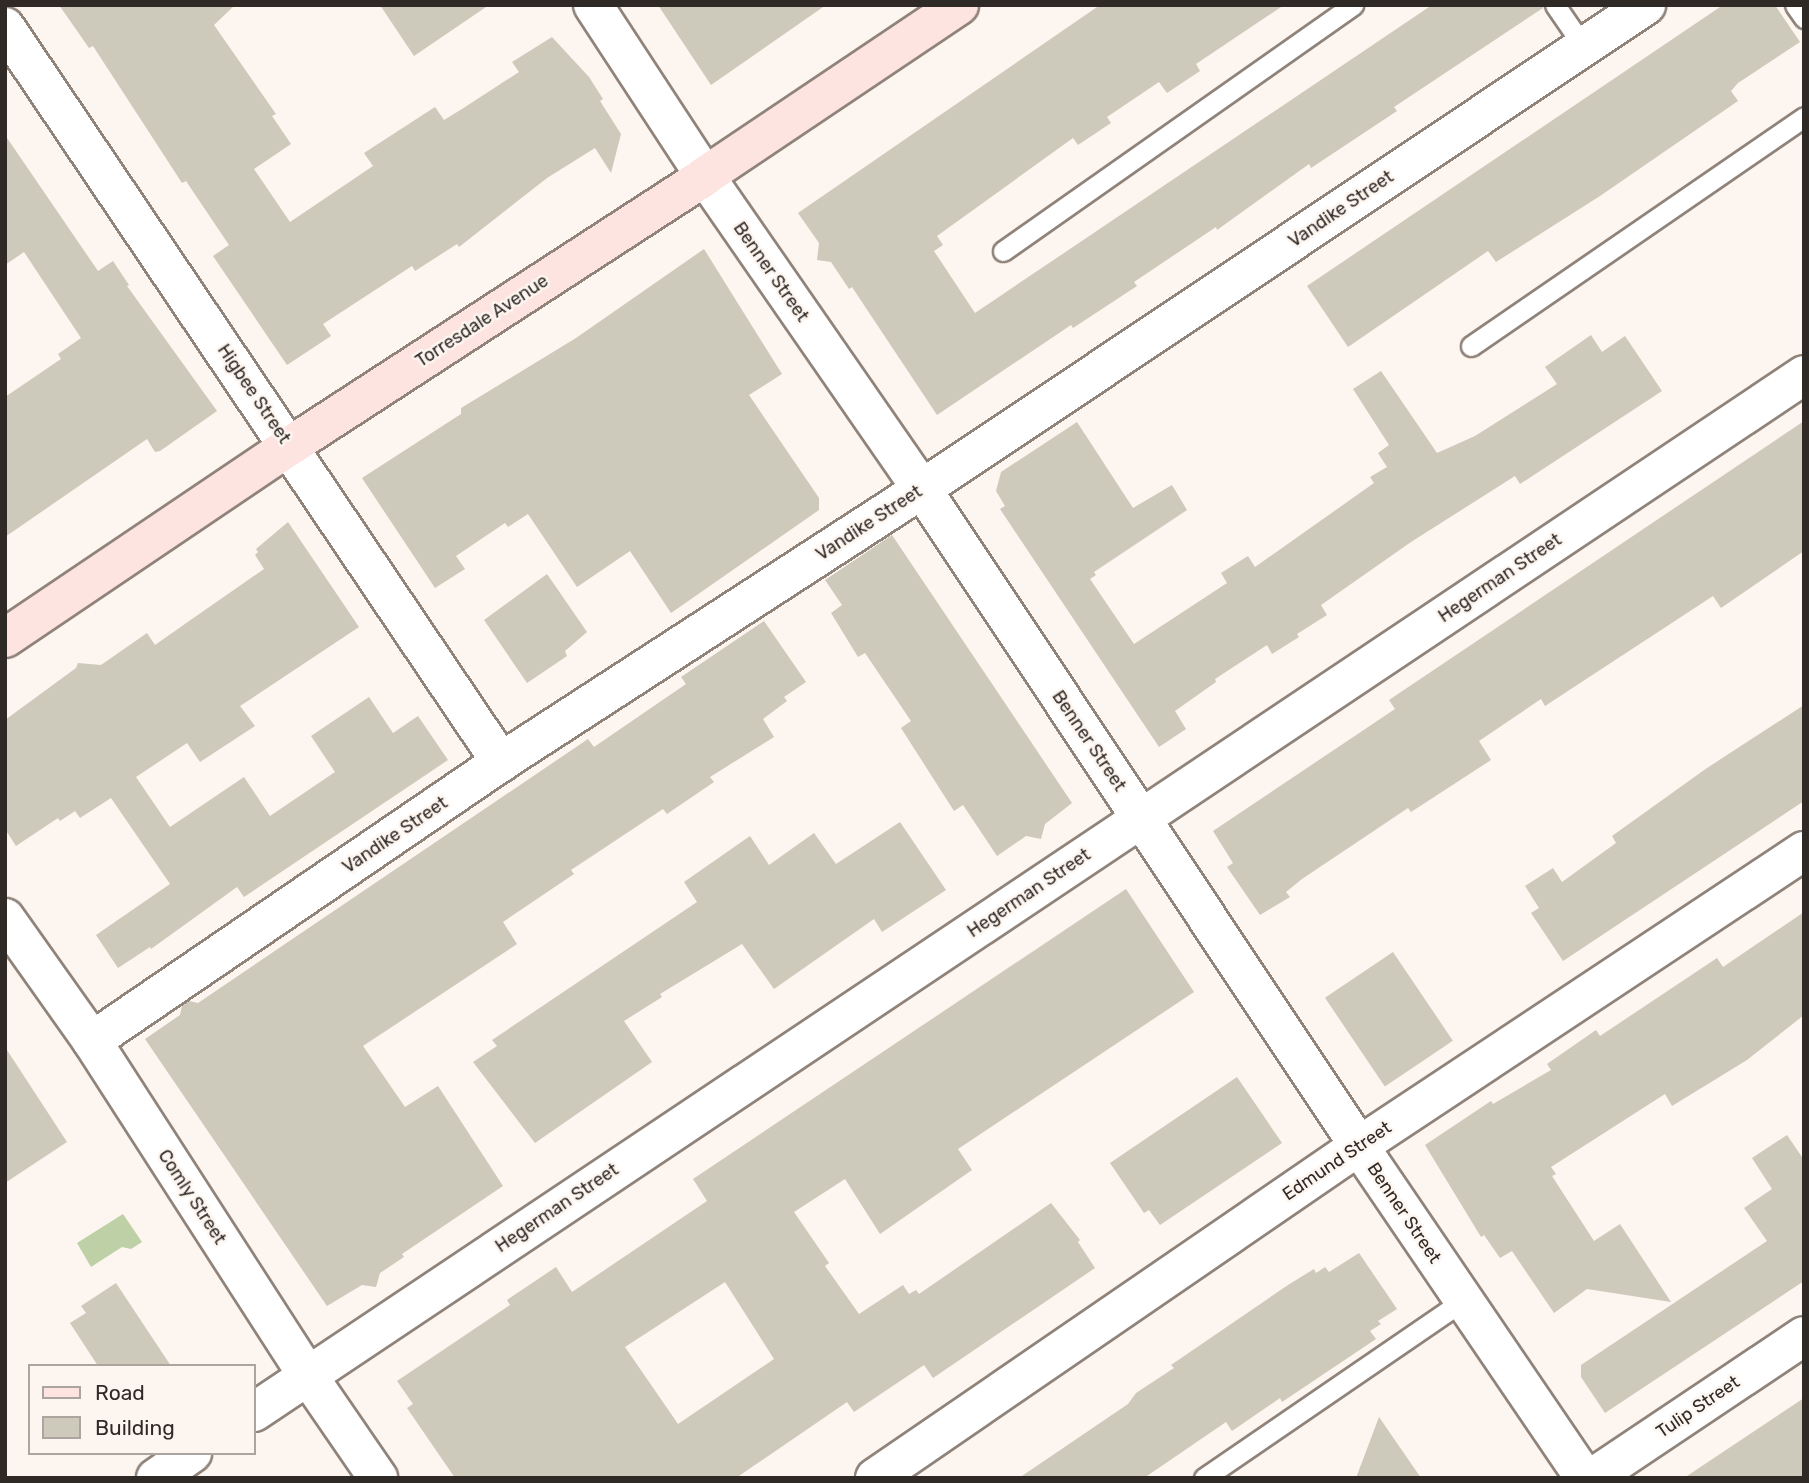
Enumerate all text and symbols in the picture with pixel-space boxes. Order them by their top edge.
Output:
street label: Vandike Street [1284,166,1398,252]
street label: Benner Street [729,218,813,326]
street label: Torresdale Avenue [411,270,553,372]
street label: Higbee Street [213,340,295,448]
street label: Vandike Street [812,481,926,565]
street label: Hegerman Street [1434,529,1566,627]
street label: Benner Street [1047,686,1131,796]
street label: Vandike Street [338,792,452,878]
street label: Hegerman Street [963,844,1095,942]
street label: Edmund Street [1279,1117,1395,1205]
street label: Comly Street [153,1145,231,1249]
street label: Benner Street [1362,1158,1446,1268]
street label: Hegerman Street [491,1159,623,1257]
legend [28,1364,256,1455]
street label: Tulip Street [1652,1371,1744,1443]
text: Road [95,1380,145,1405]
text: Building [95,1415,175,1440]

